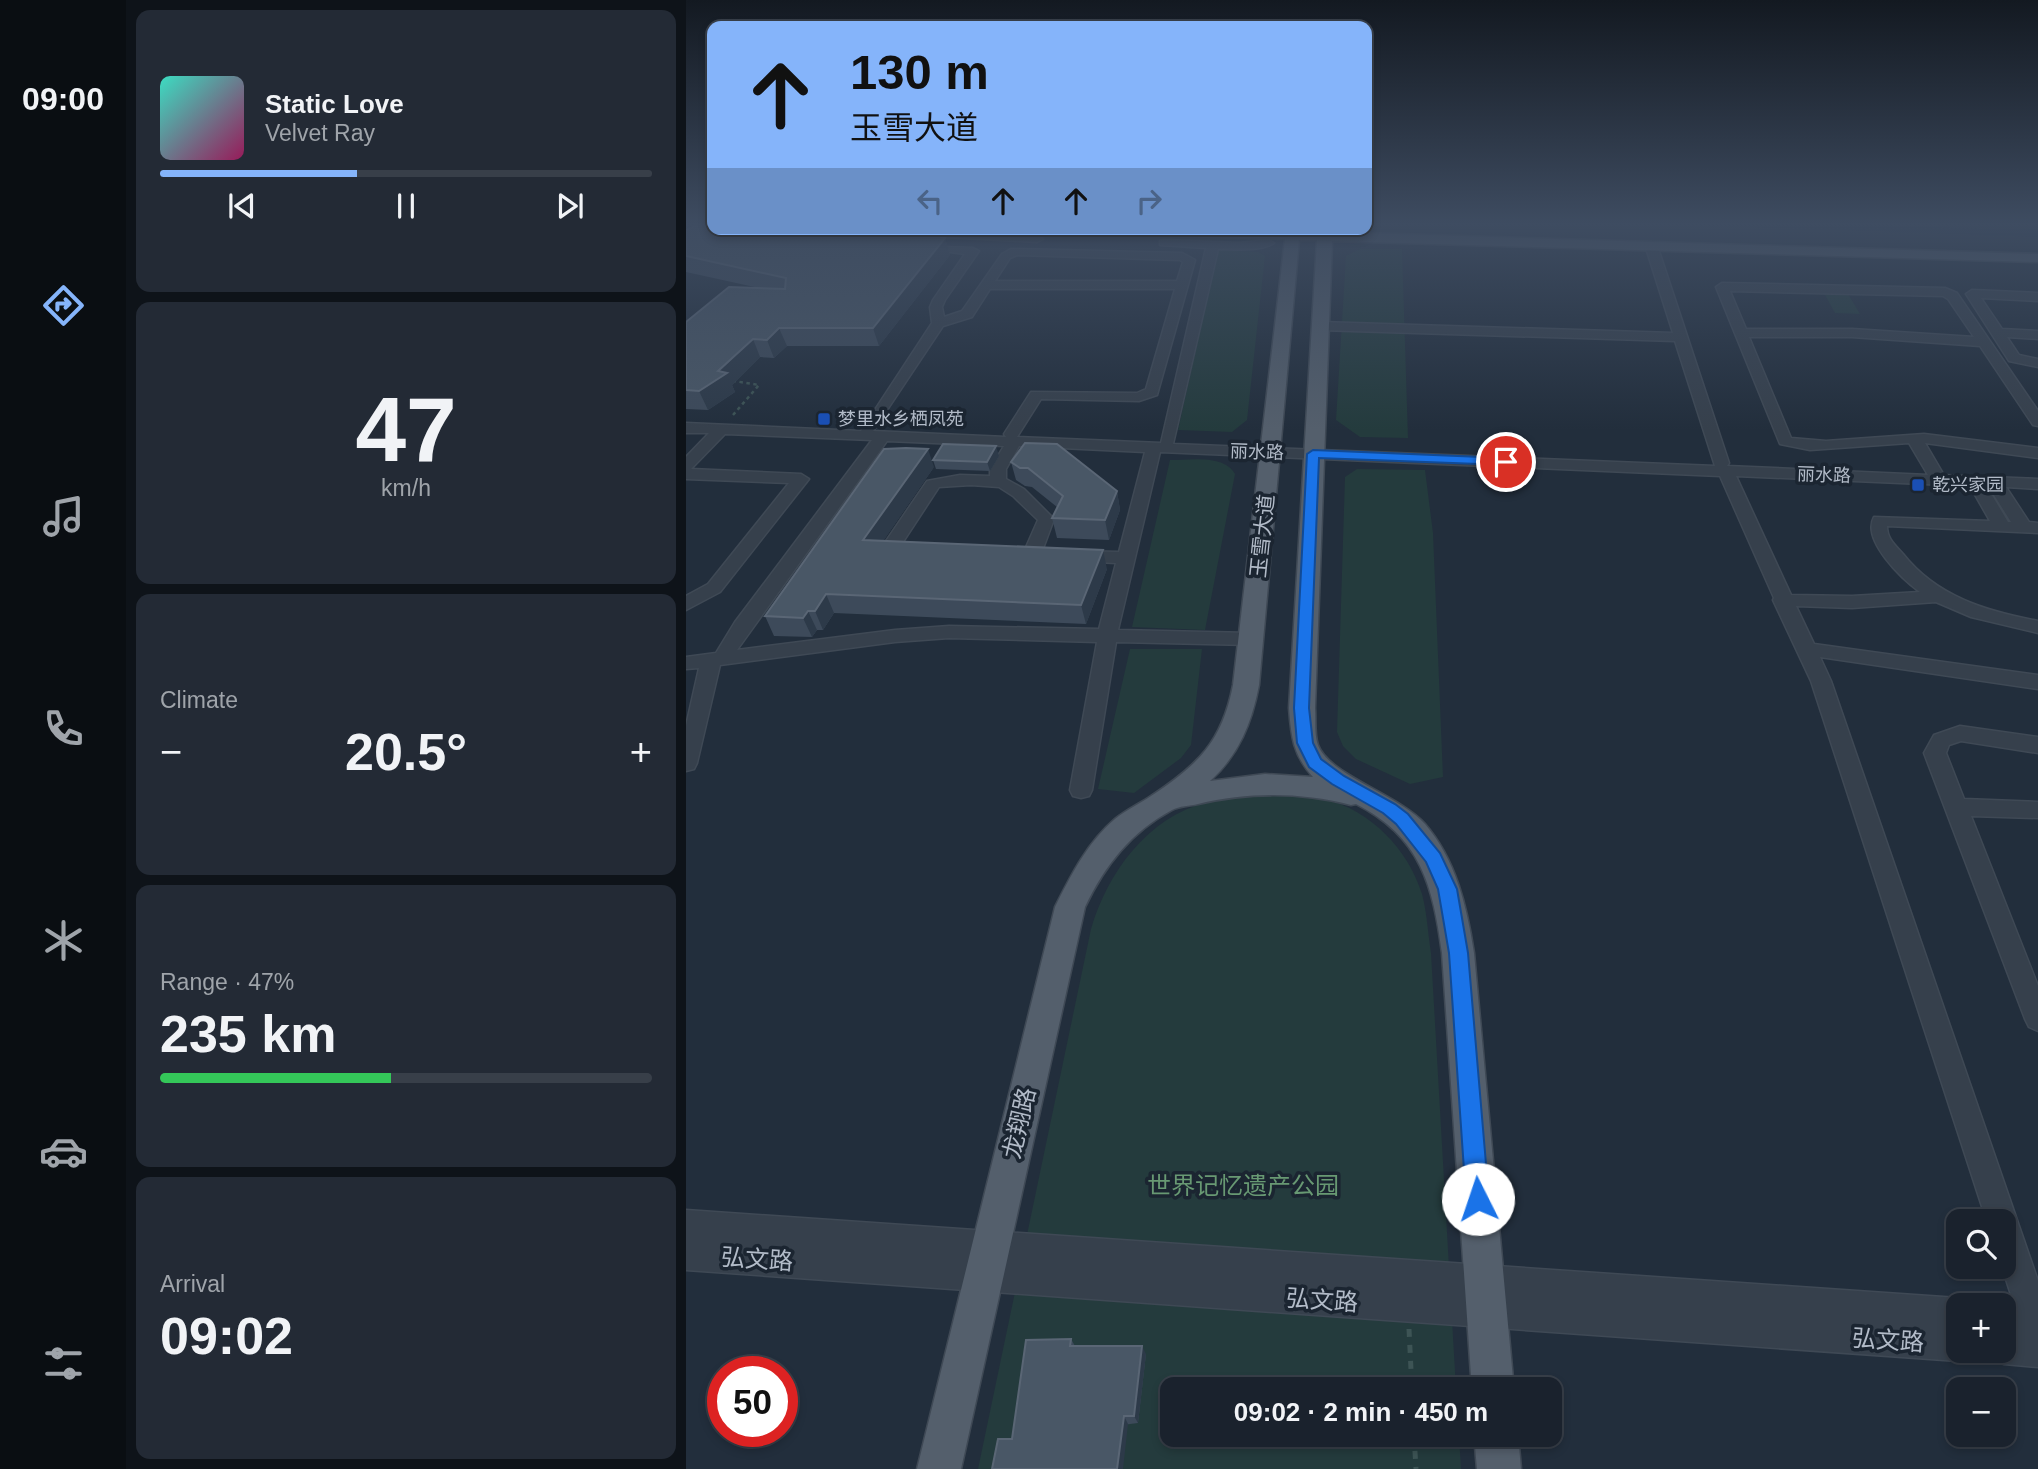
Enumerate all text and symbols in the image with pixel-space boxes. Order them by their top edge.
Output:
text: 130 m [850,45,989,99]
icon: ahead [735,49,826,140]
text: 09:00 [22,81,104,117]
text: Static Love [265,89,404,119]
text: 玉雪大道 [850,110,978,146]
text: Velvet Ray [265,120,375,146]
icon: left [911,182,949,220]
icon: ahead [984,182,1022,220]
icon: ahead [1057,182,1095,220]
icon: right [1130,182,1168,220]
icon: previous [223,187,261,225]
icon: pause [387,187,425,225]
icon: next [551,187,589,225]
icon: directions [39,281,88,330]
text: 47 [355,379,457,480]
place label: 梦里水乡栖凤苑 [838,409,964,429]
marker: 梦里水乡栖凤苑 [816,411,832,427]
pin [1476,432,1536,492]
street label: 丽水路 [1230,441,1284,463]
icon: arrive [1487,443,1525,481]
street label: 丽水路 [1797,464,1851,486]
text: km/h [381,475,431,501]
place label: 乾兴家园 [1932,475,2004,495]
marker: 乾兴家园 [1910,477,1926,493]
icon: music [39,492,88,541]
street label: 玉雪大道 [1246,493,1278,579]
text: Climate [160,687,238,713]
icon: phone [39,704,88,753]
text: 20.5° [345,723,467,781]
text: − [160,731,182,773]
text: + [630,731,652,773]
icon: climate [39,916,88,965]
text: Range · 47% [160,969,294,995]
text: 235 km [160,1005,336,1063]
street label: 龙翔路 [998,1085,1040,1161]
icon: car [39,1127,88,1176]
position arrow [1441,1162,1515,1236]
park label: 世界记忆遗产公园 [1147,1172,1339,1199]
map controls [1946,1209,2016,1447]
button: search [1946,1209,2016,1279]
street label: 弘文路 [720,1243,794,1275]
text: Arrival [160,1271,225,1297]
street label: 弘文路 [1285,1284,1359,1316]
button: + [1946,1293,2016,1363]
text: 09:02 [160,1307,293,1365]
street label: 弘文路 [1851,1324,1925,1356]
icon: filters [39,1339,88,1388]
speed limit sign: 50 [707,1356,798,1447]
button: − [1946,1377,2016,1447]
text: 09:02 · 2 min · 450 m [1234,1397,1488,1427]

